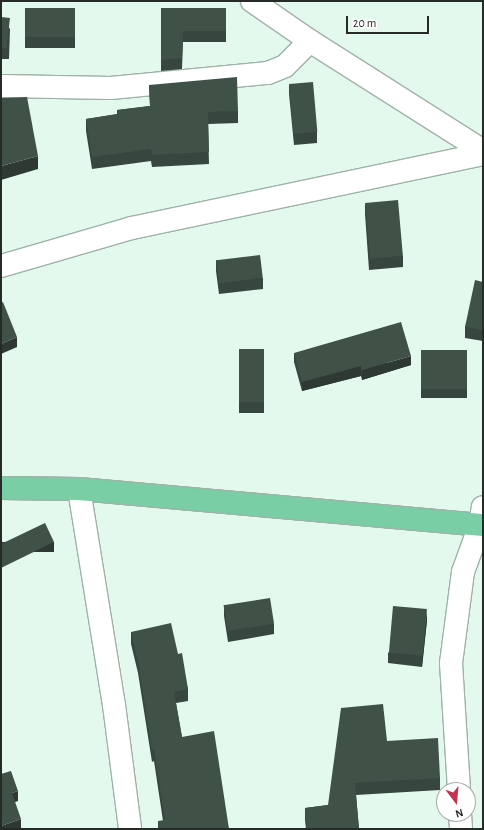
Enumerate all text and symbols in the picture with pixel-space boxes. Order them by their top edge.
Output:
scale bar [348,8,431,34]
text: 20 m [353,17,376,29]
north arrow [436,782,476,822]
text: N [454,807,464,819]

